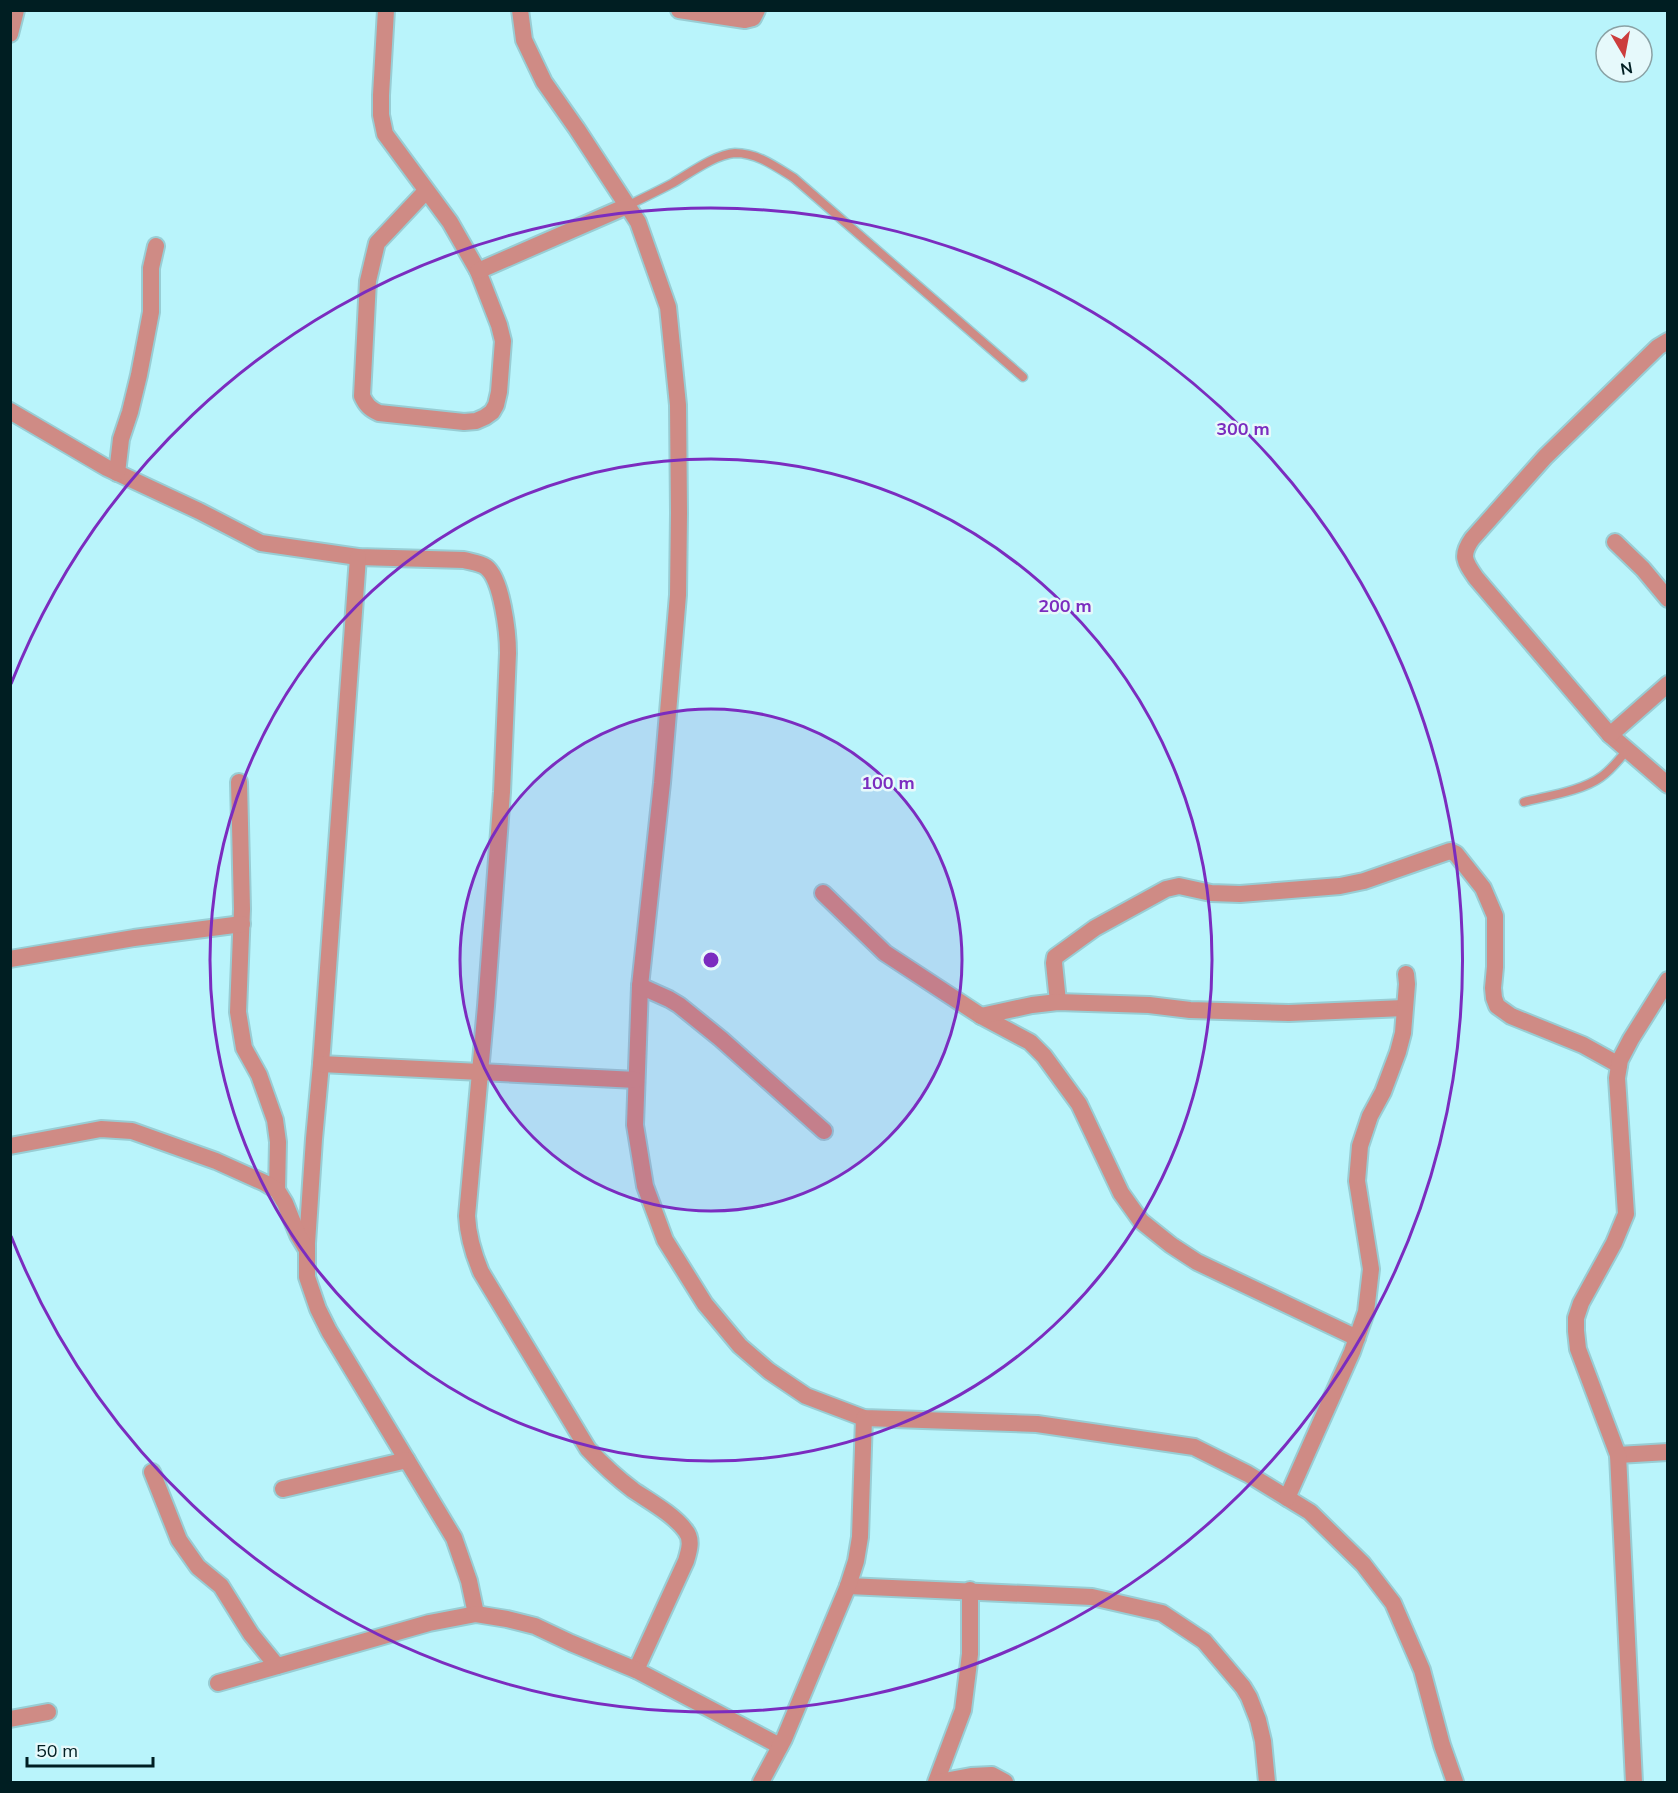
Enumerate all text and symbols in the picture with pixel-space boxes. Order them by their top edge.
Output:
north arrow [1594,24,1654,84]
text: N [1619,58,1634,80]
text: 300 m [1216,417,1270,440]
text: 200 m [1038,594,1092,617]
text: 100 m [861,771,915,794]
centre of rings [701,950,721,970]
scale bar [27,1730,153,1768]
text: 50 m [36,1739,78,1762]

